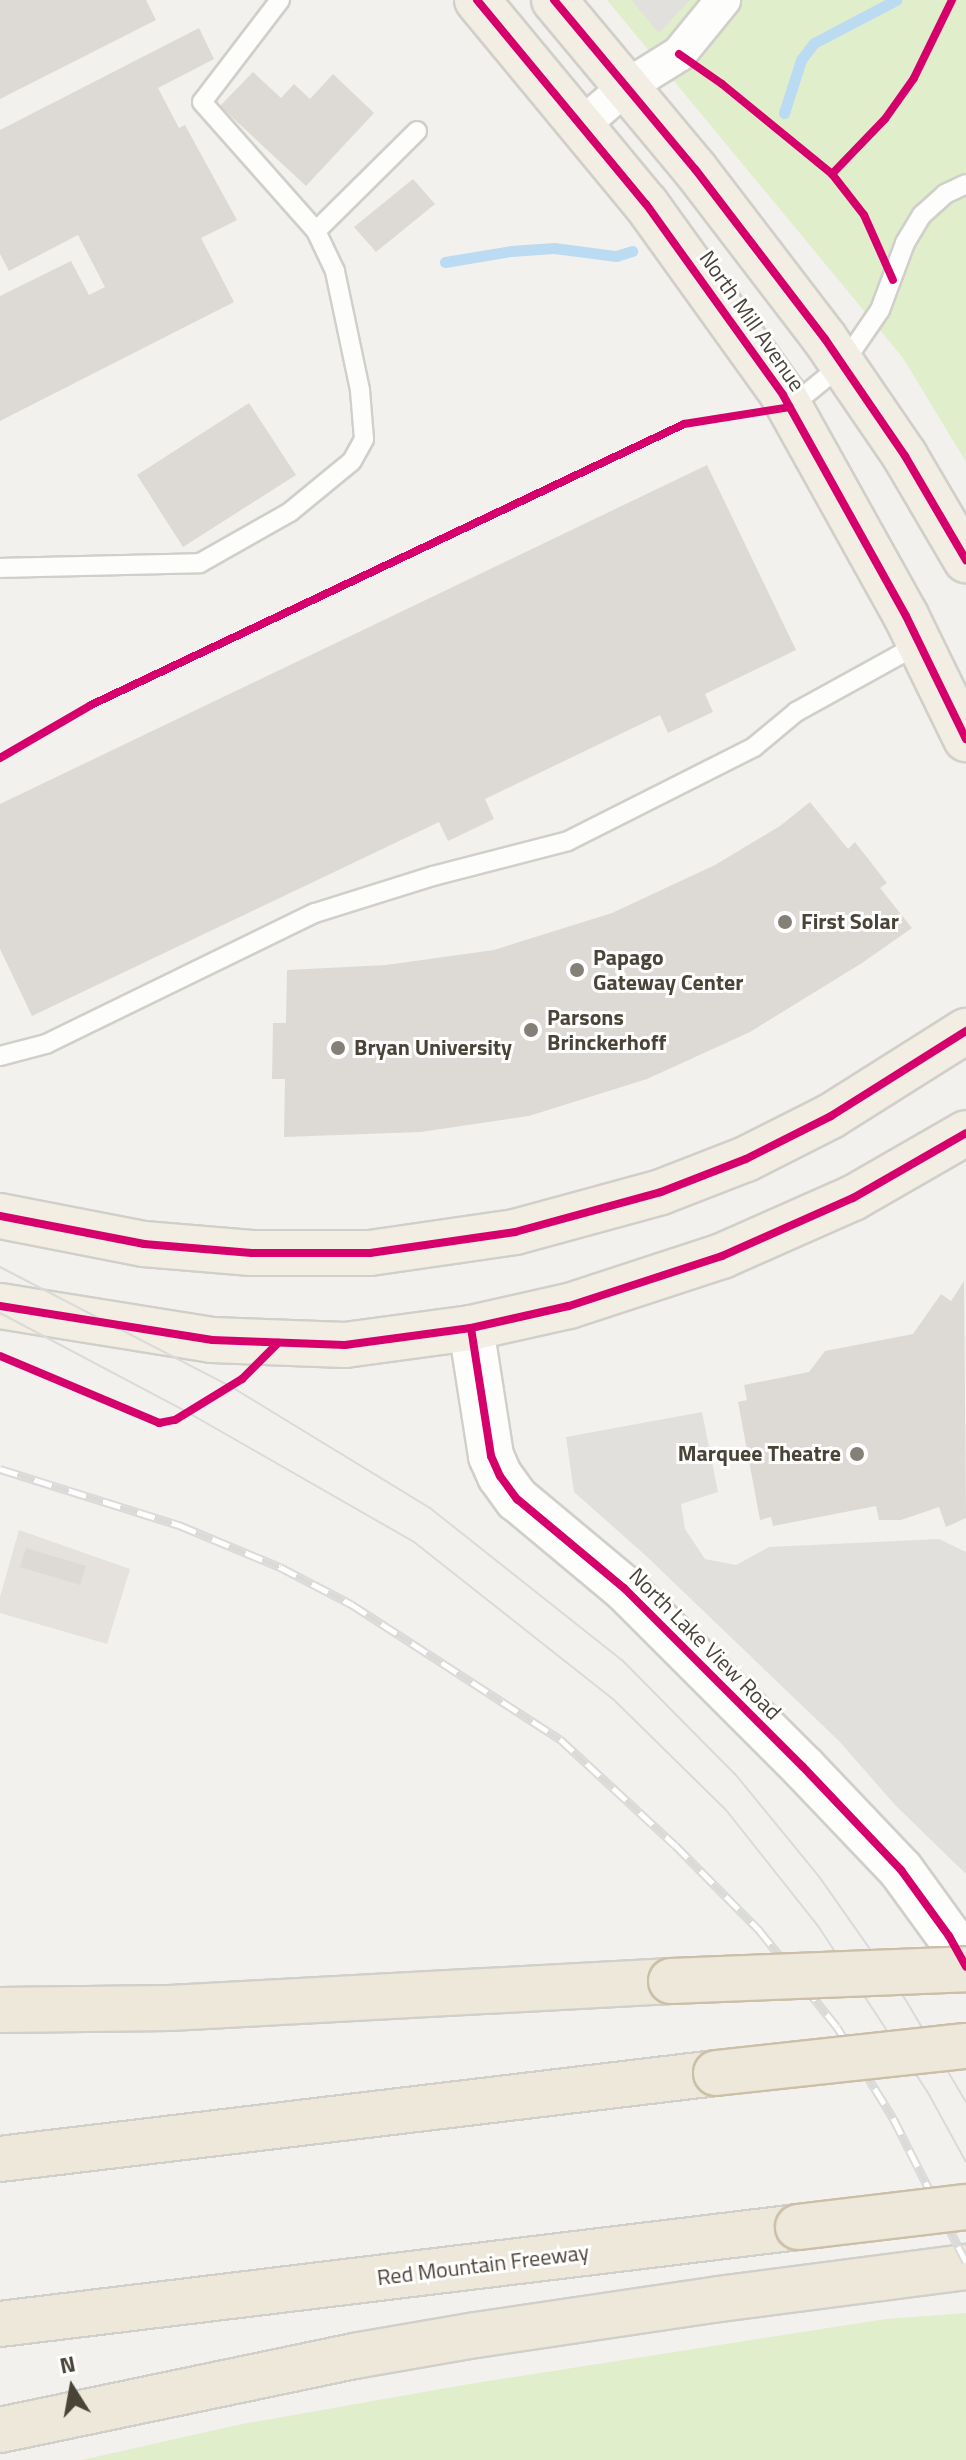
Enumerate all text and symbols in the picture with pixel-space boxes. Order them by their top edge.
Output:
street label: North Mill Avenue [694,246,810,396]
place label: First Solar [801,909,899,935]
marker: First Solar [776,913,794,931]
place label: Papago Gateway Center [593,944,743,996]
marker: Papago Gateway Center [568,961,586,979]
place label: Parsons Brinckerhoff [547,1004,666,1056]
marker: Parsons Brinckerhoff [522,1021,540,1039]
place label: Bryan University [354,1035,512,1061]
marker: Bryan University [329,1039,347,1057]
place label: Marquee Theatre [678,1441,841,1467]
marker: Marquee Theatre [848,1445,866,1463]
street label: North Lake View Road [624,1563,786,1725]
street label: Red Mountain Freeway [375,2239,591,2291]
text: N [57,2346,78,2383]
north arrow [32,2348,112,2428]

